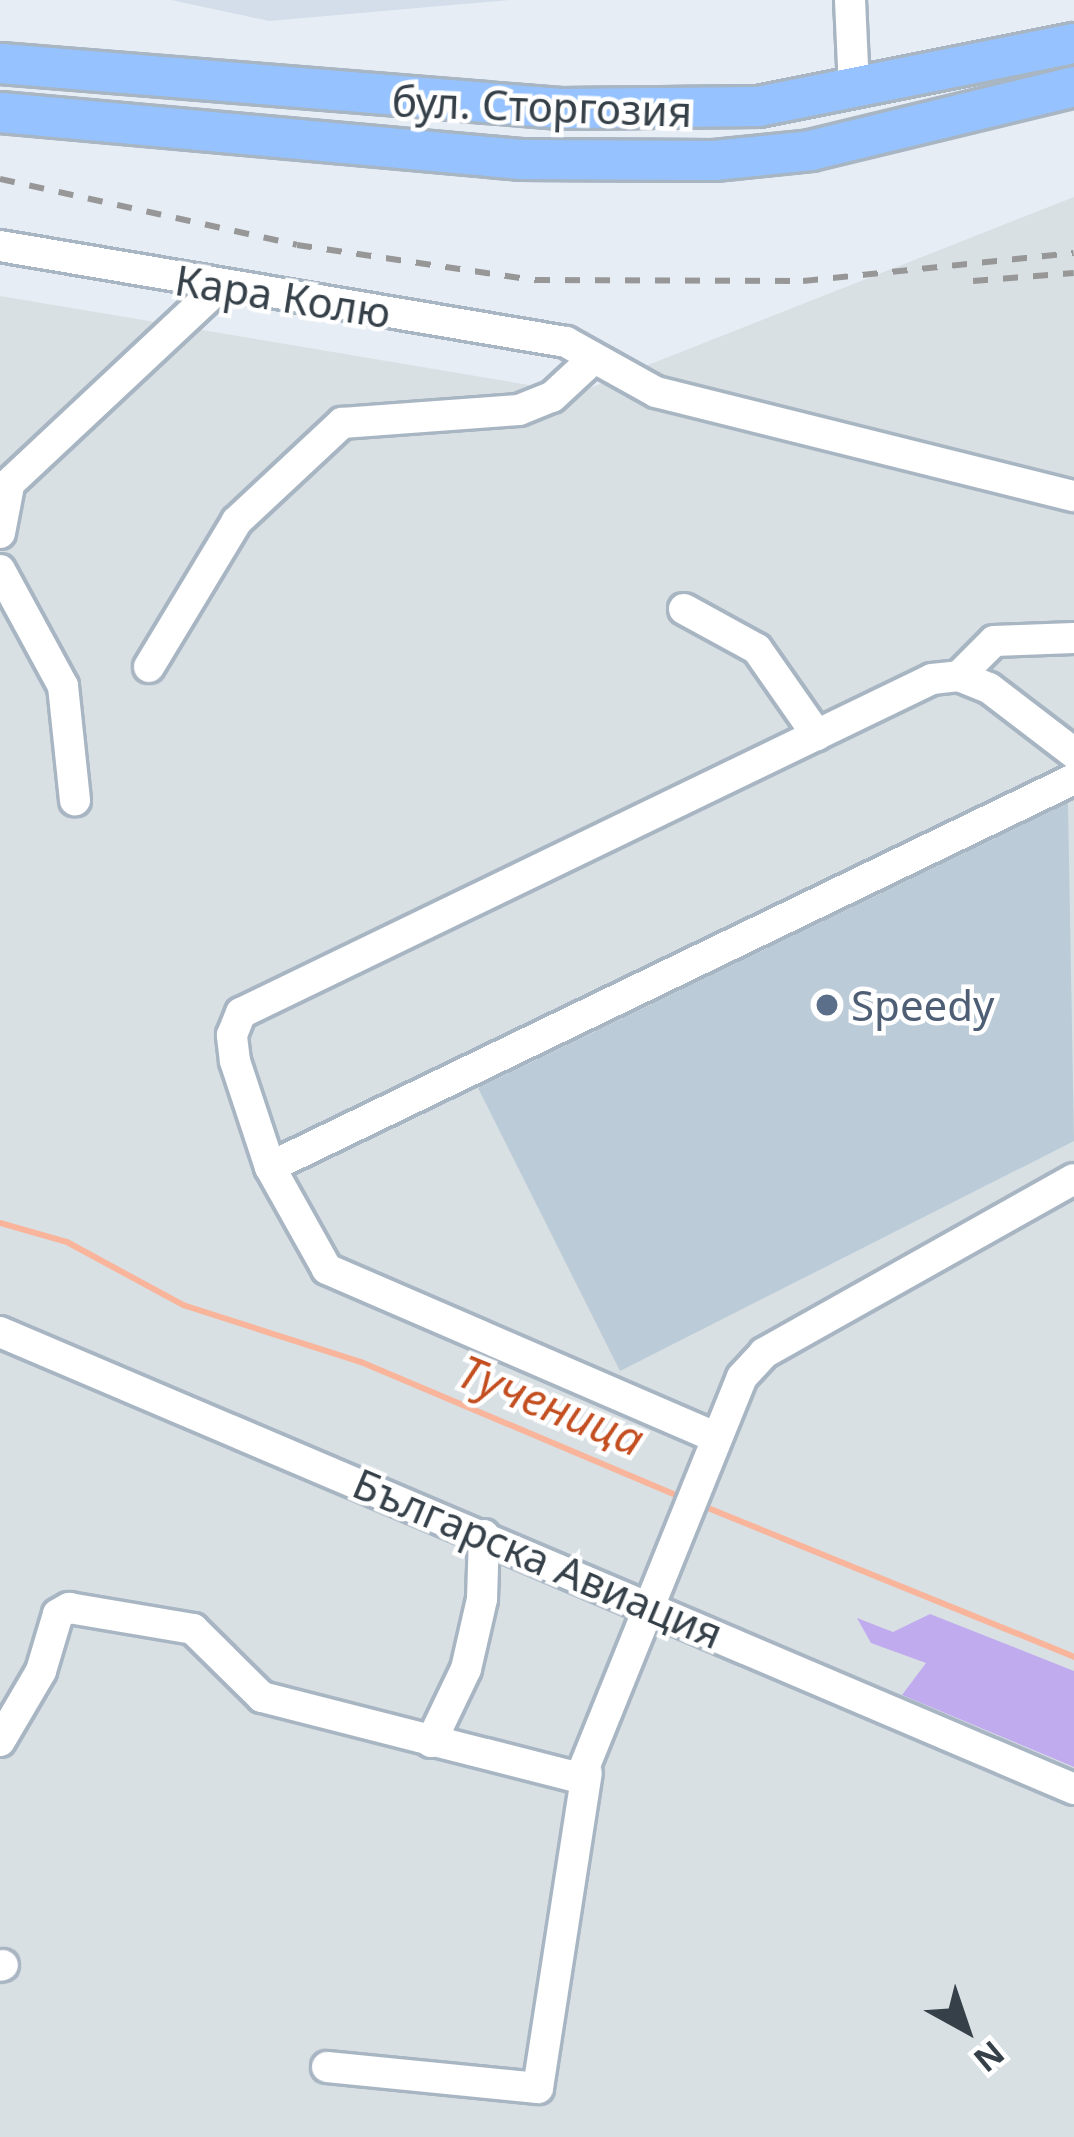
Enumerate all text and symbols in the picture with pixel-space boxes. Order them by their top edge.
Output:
street label: бул. Сторгозия [391,76,693,136]
street label: Кара Колю [172,254,394,338]
place label: Speedy [851,980,995,1030]
marker: Speedy [814,992,840,1018]
water label: Тученица [450,1343,652,1467]
street label: Българска Авиация [346,1457,730,1659]
north arrow [906,1969,1026,2089]
text: N [965,2031,1014,2083]

